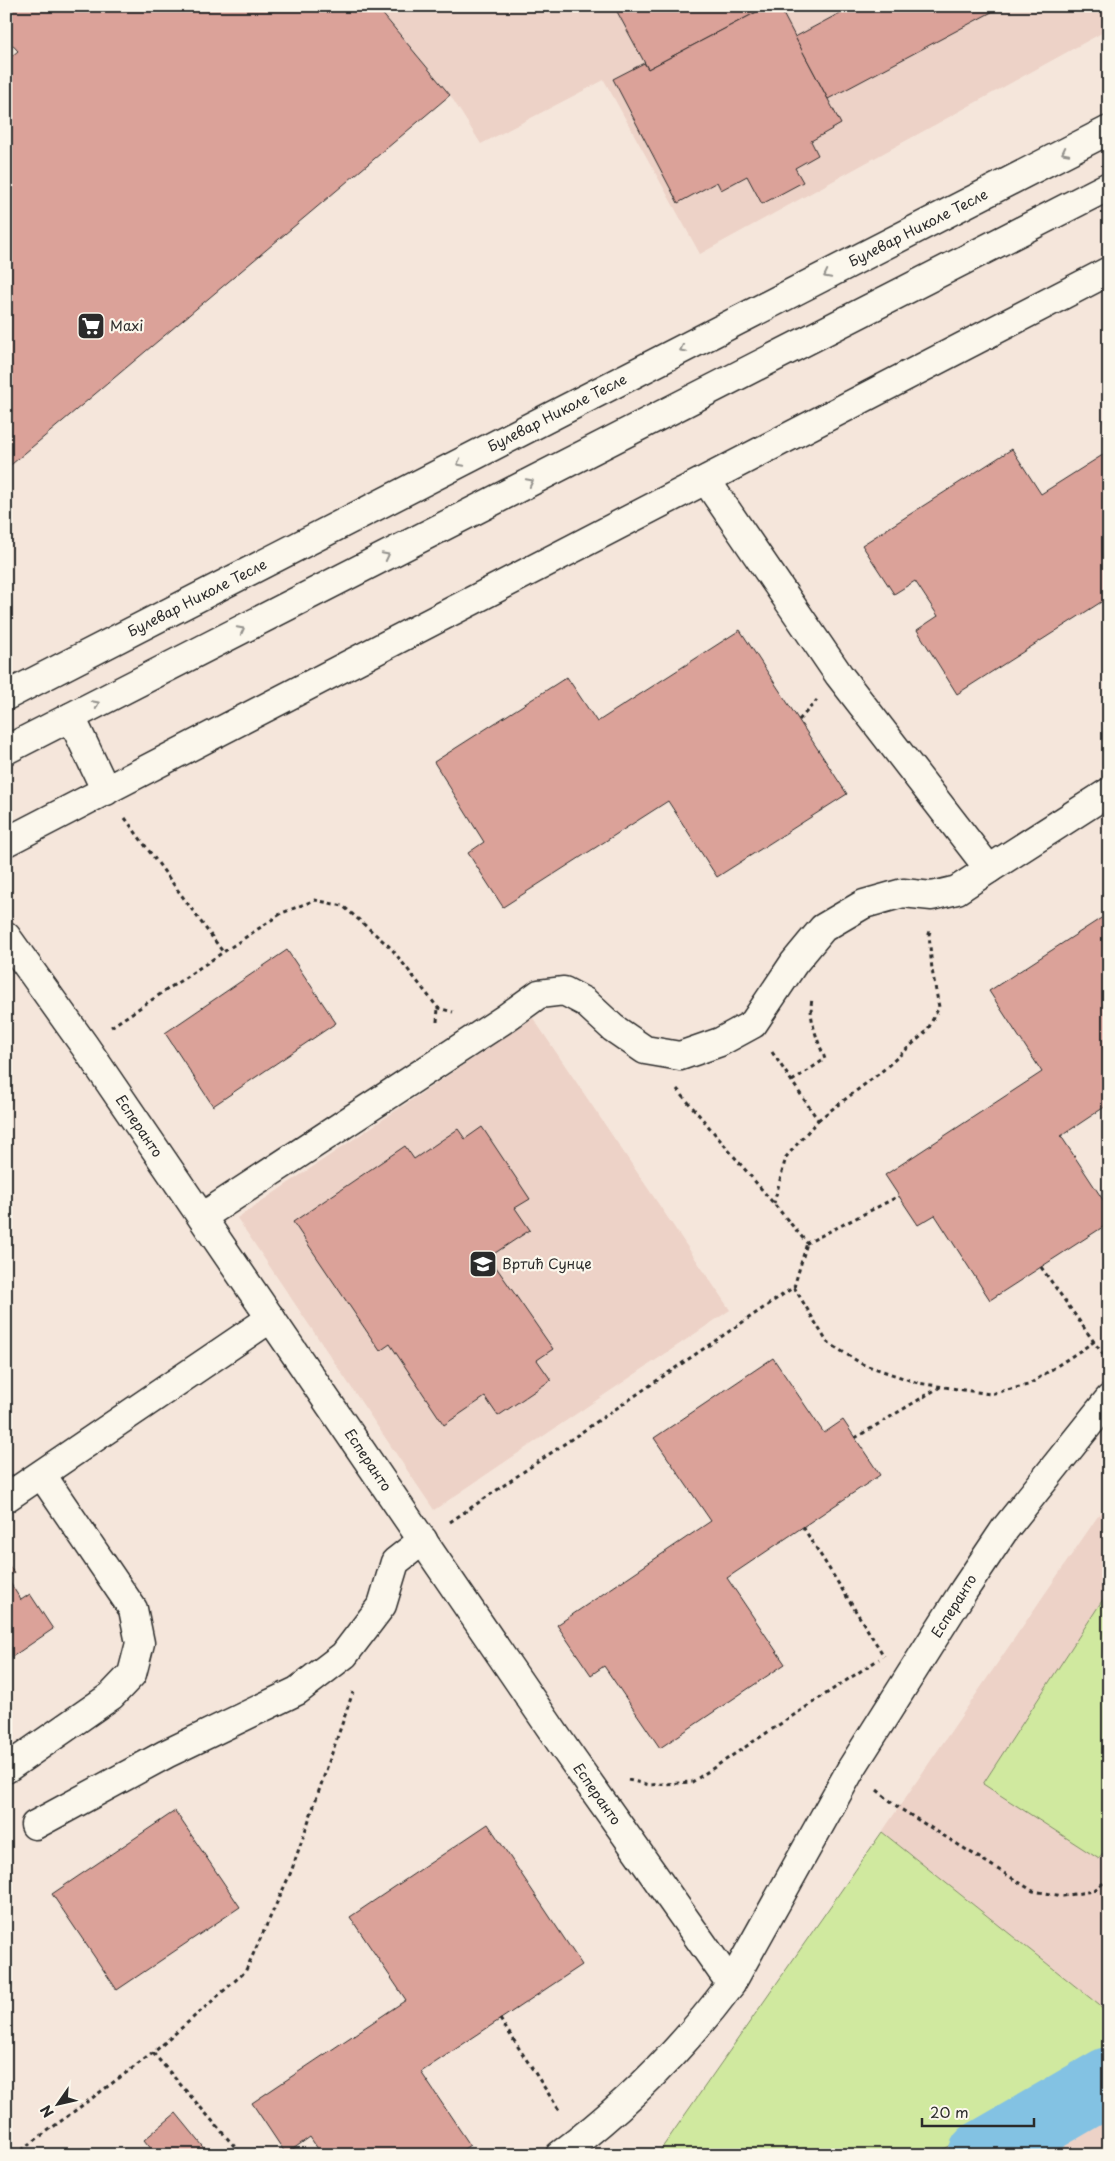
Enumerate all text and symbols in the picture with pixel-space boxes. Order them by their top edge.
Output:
one-way arrow [1062,146,1071,156]
street label: Булевар Николе Тесле [844,183,991,272]
one-way arrow [824,269,833,279]
supermarket icon: Maxi [76,311,106,341]
place label: Maxi [110,315,143,336]
one-way arrow [679,343,688,353]
street label: Булевар Николе Тесле [483,368,630,457]
one-way arrow [457,457,466,467]
one-way arrow [525,478,534,488]
one-way arrow [380,552,389,562]
street label: Булевар Николе Тесле [123,553,270,642]
one-way arrow [236,626,245,636]
one-way arrow [91,700,100,710]
street label: Есперанто [111,1090,168,1161]
school or university icon: Вртић Сунце [468,1249,498,1279]
place label: Вртић Сунце [502,1253,592,1274]
street label: Есперанто [340,1424,397,1495]
street label: Есперанто [926,1570,982,1642]
street label: Есперанто [568,1758,627,1829]
north arrow [32,2078,82,2128]
scale bar [922,2096,1035,2128]
text: 20 m [930,2100,969,2123]
text: N [35,2101,59,2122]

